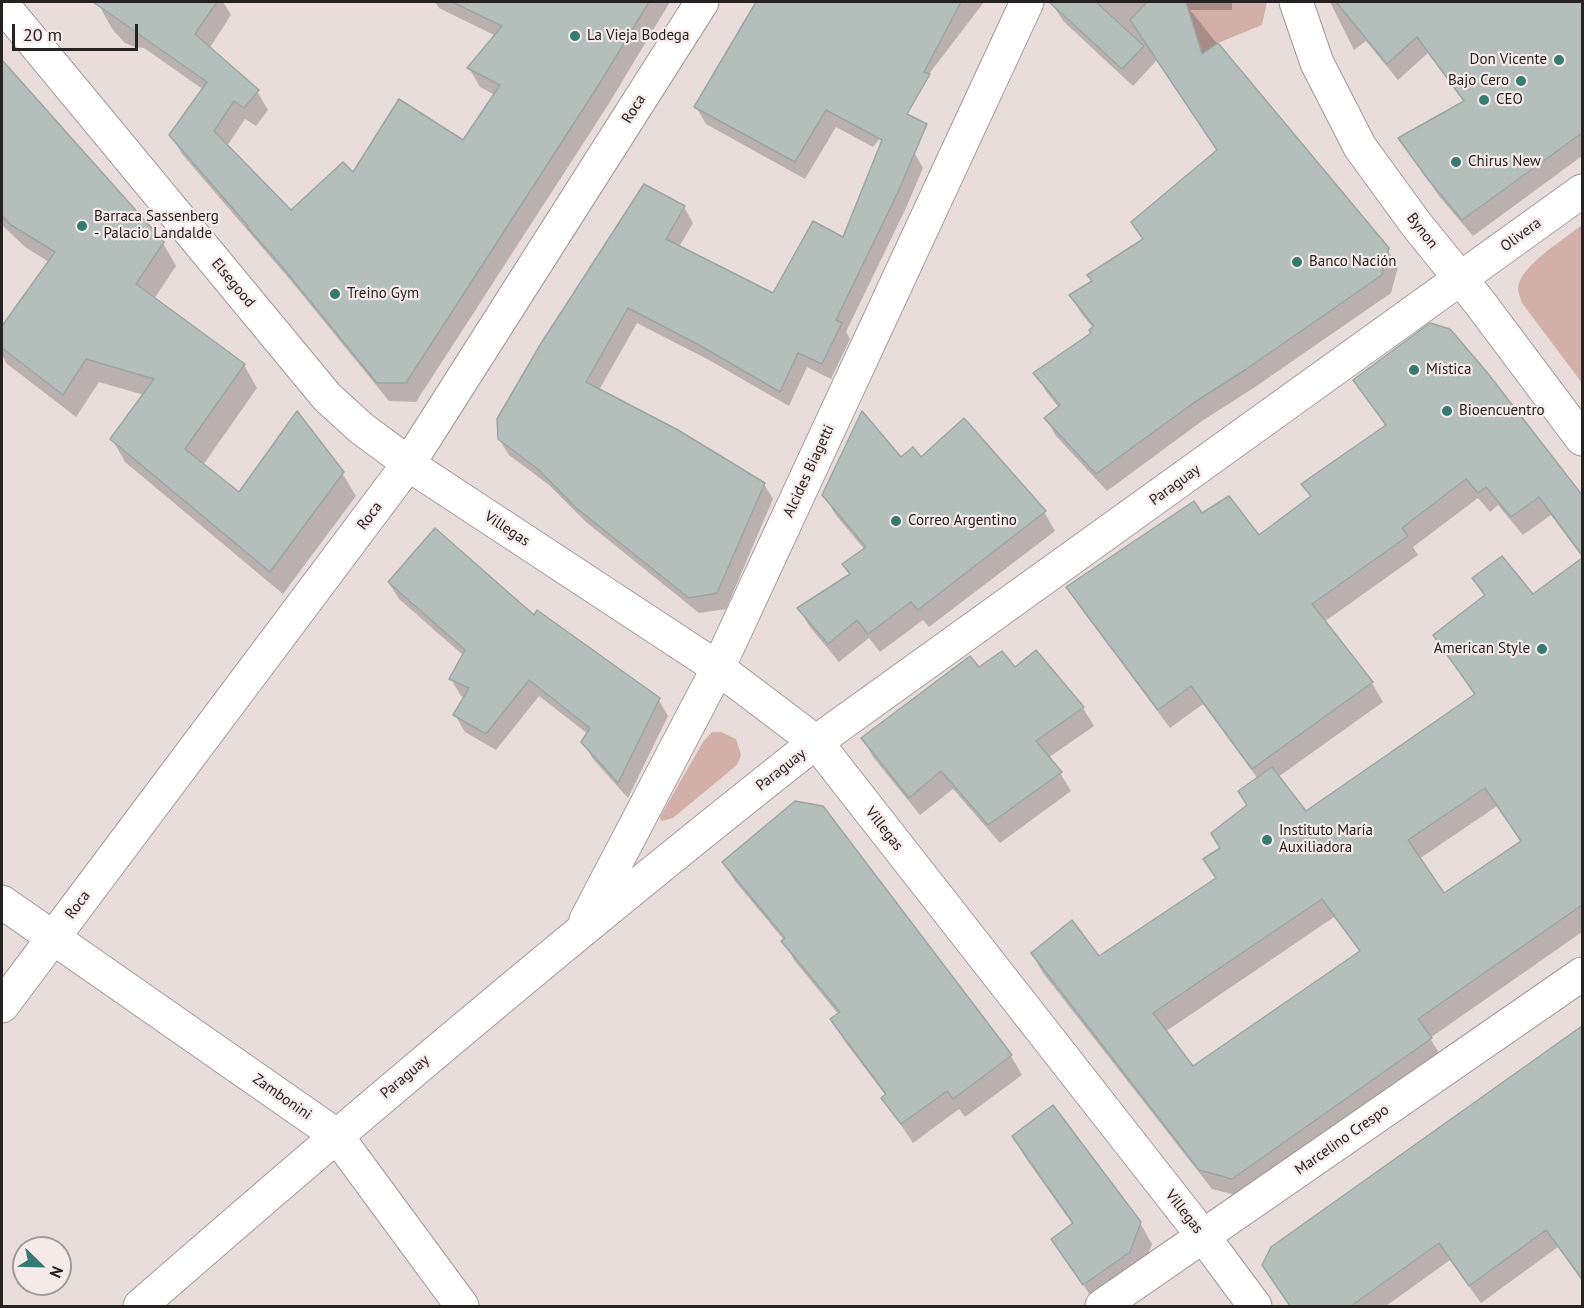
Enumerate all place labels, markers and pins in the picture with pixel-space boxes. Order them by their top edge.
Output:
place label: La Vieja Bodega [587,27,689,45]
marker: La Vieja Bodega [568,29,582,43]
place label: Don Vicente [1470,51,1547,69]
marker: Don Vicente [1552,53,1566,67]
place label: Bajo Cero [1448,72,1509,90]
marker: Bajo Cero [1514,74,1528,88]
place label: CEO [1496,91,1523,109]
marker: CEO [1477,93,1491,107]
place label: Chirus New [1468,153,1541,171]
marker: Chirus New [1449,155,1463,169]
place label: Barraca Sassenberg - Palacio Landalde [94,208,219,243]
marker: Barraca Sassenberg - Palacio Landalde [75,219,89,233]
place label: Banco Nación [1309,253,1396,271]
marker: Banco Nación [1290,255,1304,269]
place label: Treino Gym [347,285,419,303]
marker: Treino Gym [328,287,342,301]
place label: Mística [1426,361,1472,379]
marker: Mística [1407,363,1421,377]
place label: Bioencuentro [1459,402,1545,420]
marker: Bioencuentro [1440,404,1454,418]
place label: Correo Argentino [908,512,1017,530]
marker: Correo Argentino [889,514,903,528]
place label: American Style [1434,640,1530,658]
marker: American Style [1535,642,1549,656]
place label: Instituto María Auxiliadora [1279,822,1373,857]
marker: Instituto María Auxiliadora [1260,833,1274,847]

